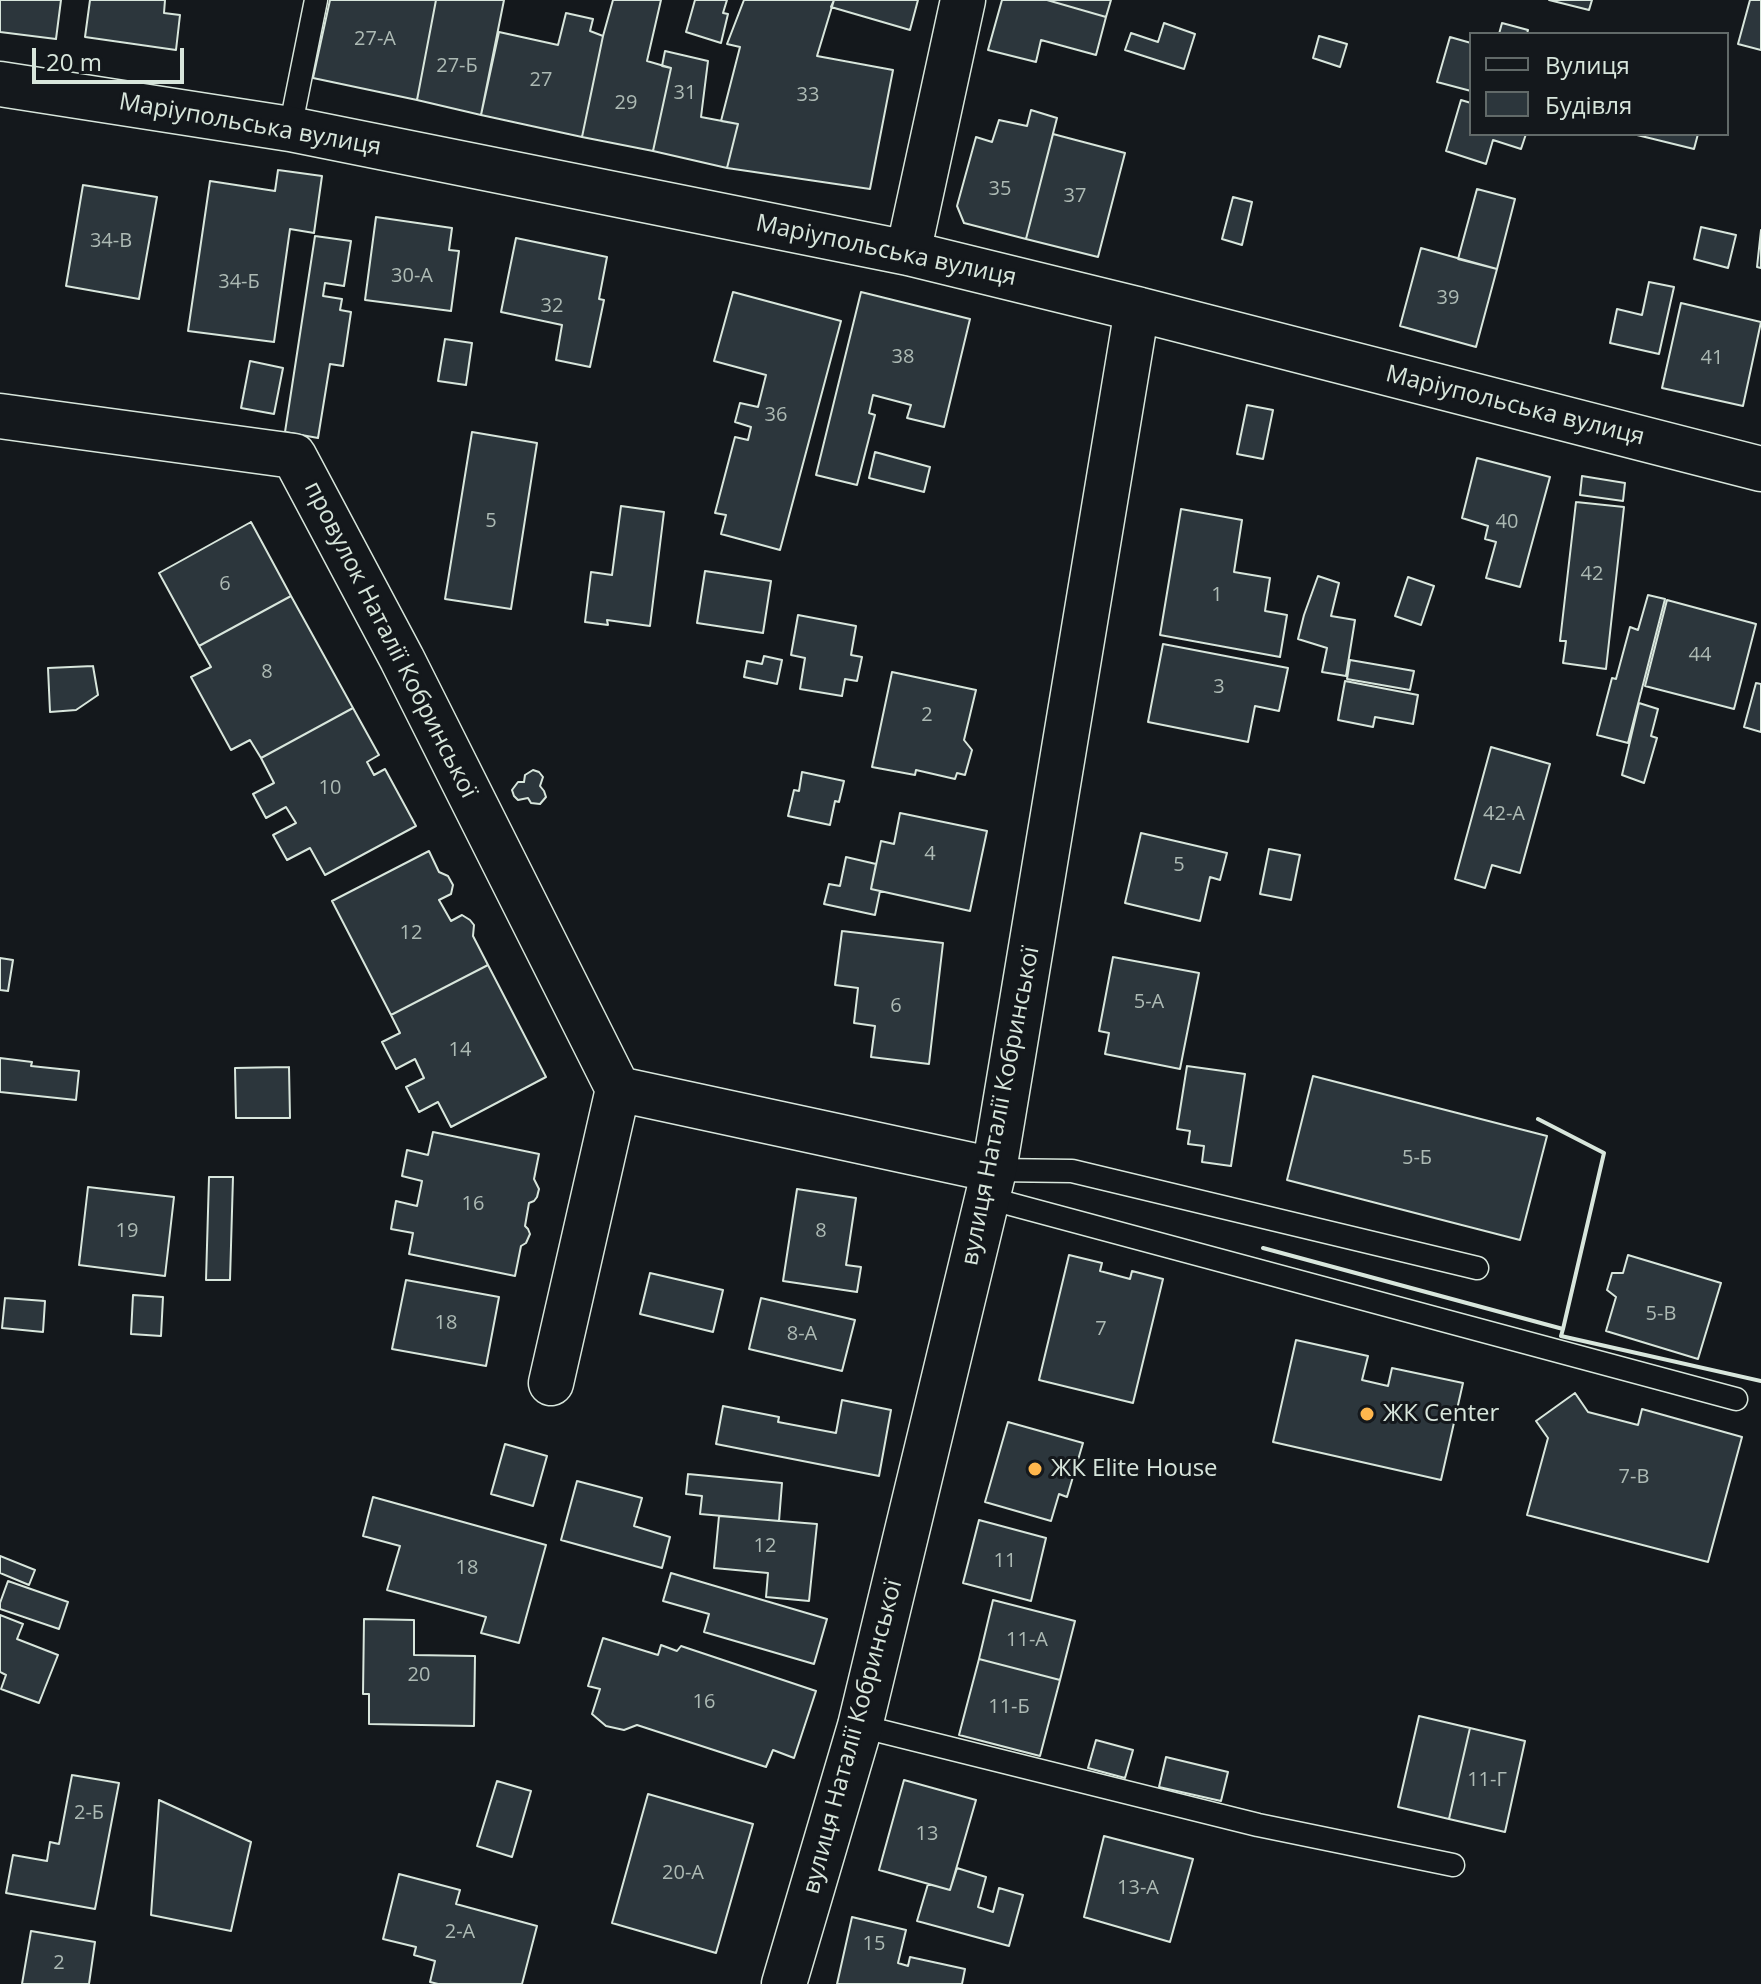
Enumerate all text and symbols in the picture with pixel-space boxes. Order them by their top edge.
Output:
house number: 27-А [354,27,396,51]
scale bar [36,32,188,82]
legend [1469,32,1729,136]
text: 20 m [46,45,102,78]
text: Вулиця [1545,48,1630,81]
house number: 27-Б [436,54,478,78]
house number: 27 [530,68,552,92]
house number: 31 [674,81,696,105]
house number: 33 [797,83,819,107]
street label: Маріупольська вулиця [117,88,383,162]
text: Будівля [1545,88,1632,121]
house number: 29 [615,91,637,115]
house number: 35 [989,177,1011,201]
house number: 37 [1064,184,1086,208]
street label: Маріупольська вулиця [753,209,1019,293]
house number: 34-В [90,229,132,253]
house number: 30-А [391,264,433,288]
house number: 34-Б [218,270,260,294]
house number: 39 [1437,286,1459,310]
house number: 32 [541,294,563,318]
house number: 38 [892,345,914,369]
house number: 41 [1701,346,1723,370]
street label: Маріупольська вулиця [1383,360,1647,452]
house number: 36 [765,403,787,427]
street label: провулок Наталії Кобринської [297,477,483,803]
house number: 5 [485,509,497,533]
house number: 40 [1496,510,1518,534]
house number: 42 [1581,562,1603,586]
house number: 6 [219,572,231,596]
house number: 1 [1211,583,1223,607]
house number: 44 [1689,643,1711,667]
house number: 8 [261,660,273,684]
house number: 3 [1213,675,1225,699]
house number: 2 [921,703,933,727]
house number: 10 [319,776,341,800]
house number: 42-А [1483,802,1525,826]
house number: 4 [924,842,936,866]
house number: 5 [1173,853,1185,877]
house number: 12 [400,921,422,945]
street label: вулиця Наталії Кобринської [956,944,1046,1268]
house number: 5-А [1134,990,1164,1014]
house number: 6 [890,994,902,1018]
house number: 14 [449,1038,471,1062]
house number: 5-Б [1402,1146,1432,1170]
house number: 16 [462,1192,484,1216]
house number: 19 [116,1219,138,1243]
house number: 8 [815,1219,827,1243]
house number: 5-В [1646,1302,1676,1326]
house number: 18 [435,1311,457,1335]
house number: 7 [1095,1317,1107,1341]
house number: 8-А [787,1322,817,1346]
place label: ЖК Center [1383,1400,1499,1428]
marker: ЖК Center [1358,1405,1376,1423]
place label: ЖК Elite House [1051,1455,1218,1483]
marker: ЖК Elite House [1026,1460,1044,1478]
house number: 7-В [1619,1465,1649,1489]
house number: 12 [754,1534,776,1558]
house number: 11 [994,1549,1016,1573]
house number: 18 [456,1556,478,1580]
street label: вулиця Наталії Кобринської [797,1577,909,1897]
house number: 11-А [1006,1628,1048,1652]
house number: 20 [408,1663,430,1687]
house number: 16 [693,1690,715,1714]
house number: 11-Б [988,1695,1030,1719]
house number: 11-Г [1467,1768,1507,1792]
house number: 2-Б [74,1801,104,1825]
house number: 13 [916,1822,938,1846]
house number: 20-А [662,1861,704,1885]
house number: 13-А [1117,1876,1159,1900]
house number: 2-А [445,1920,475,1944]
house number: 15 [863,1932,885,1956]
house number: 2 [53,1951,65,1975]

